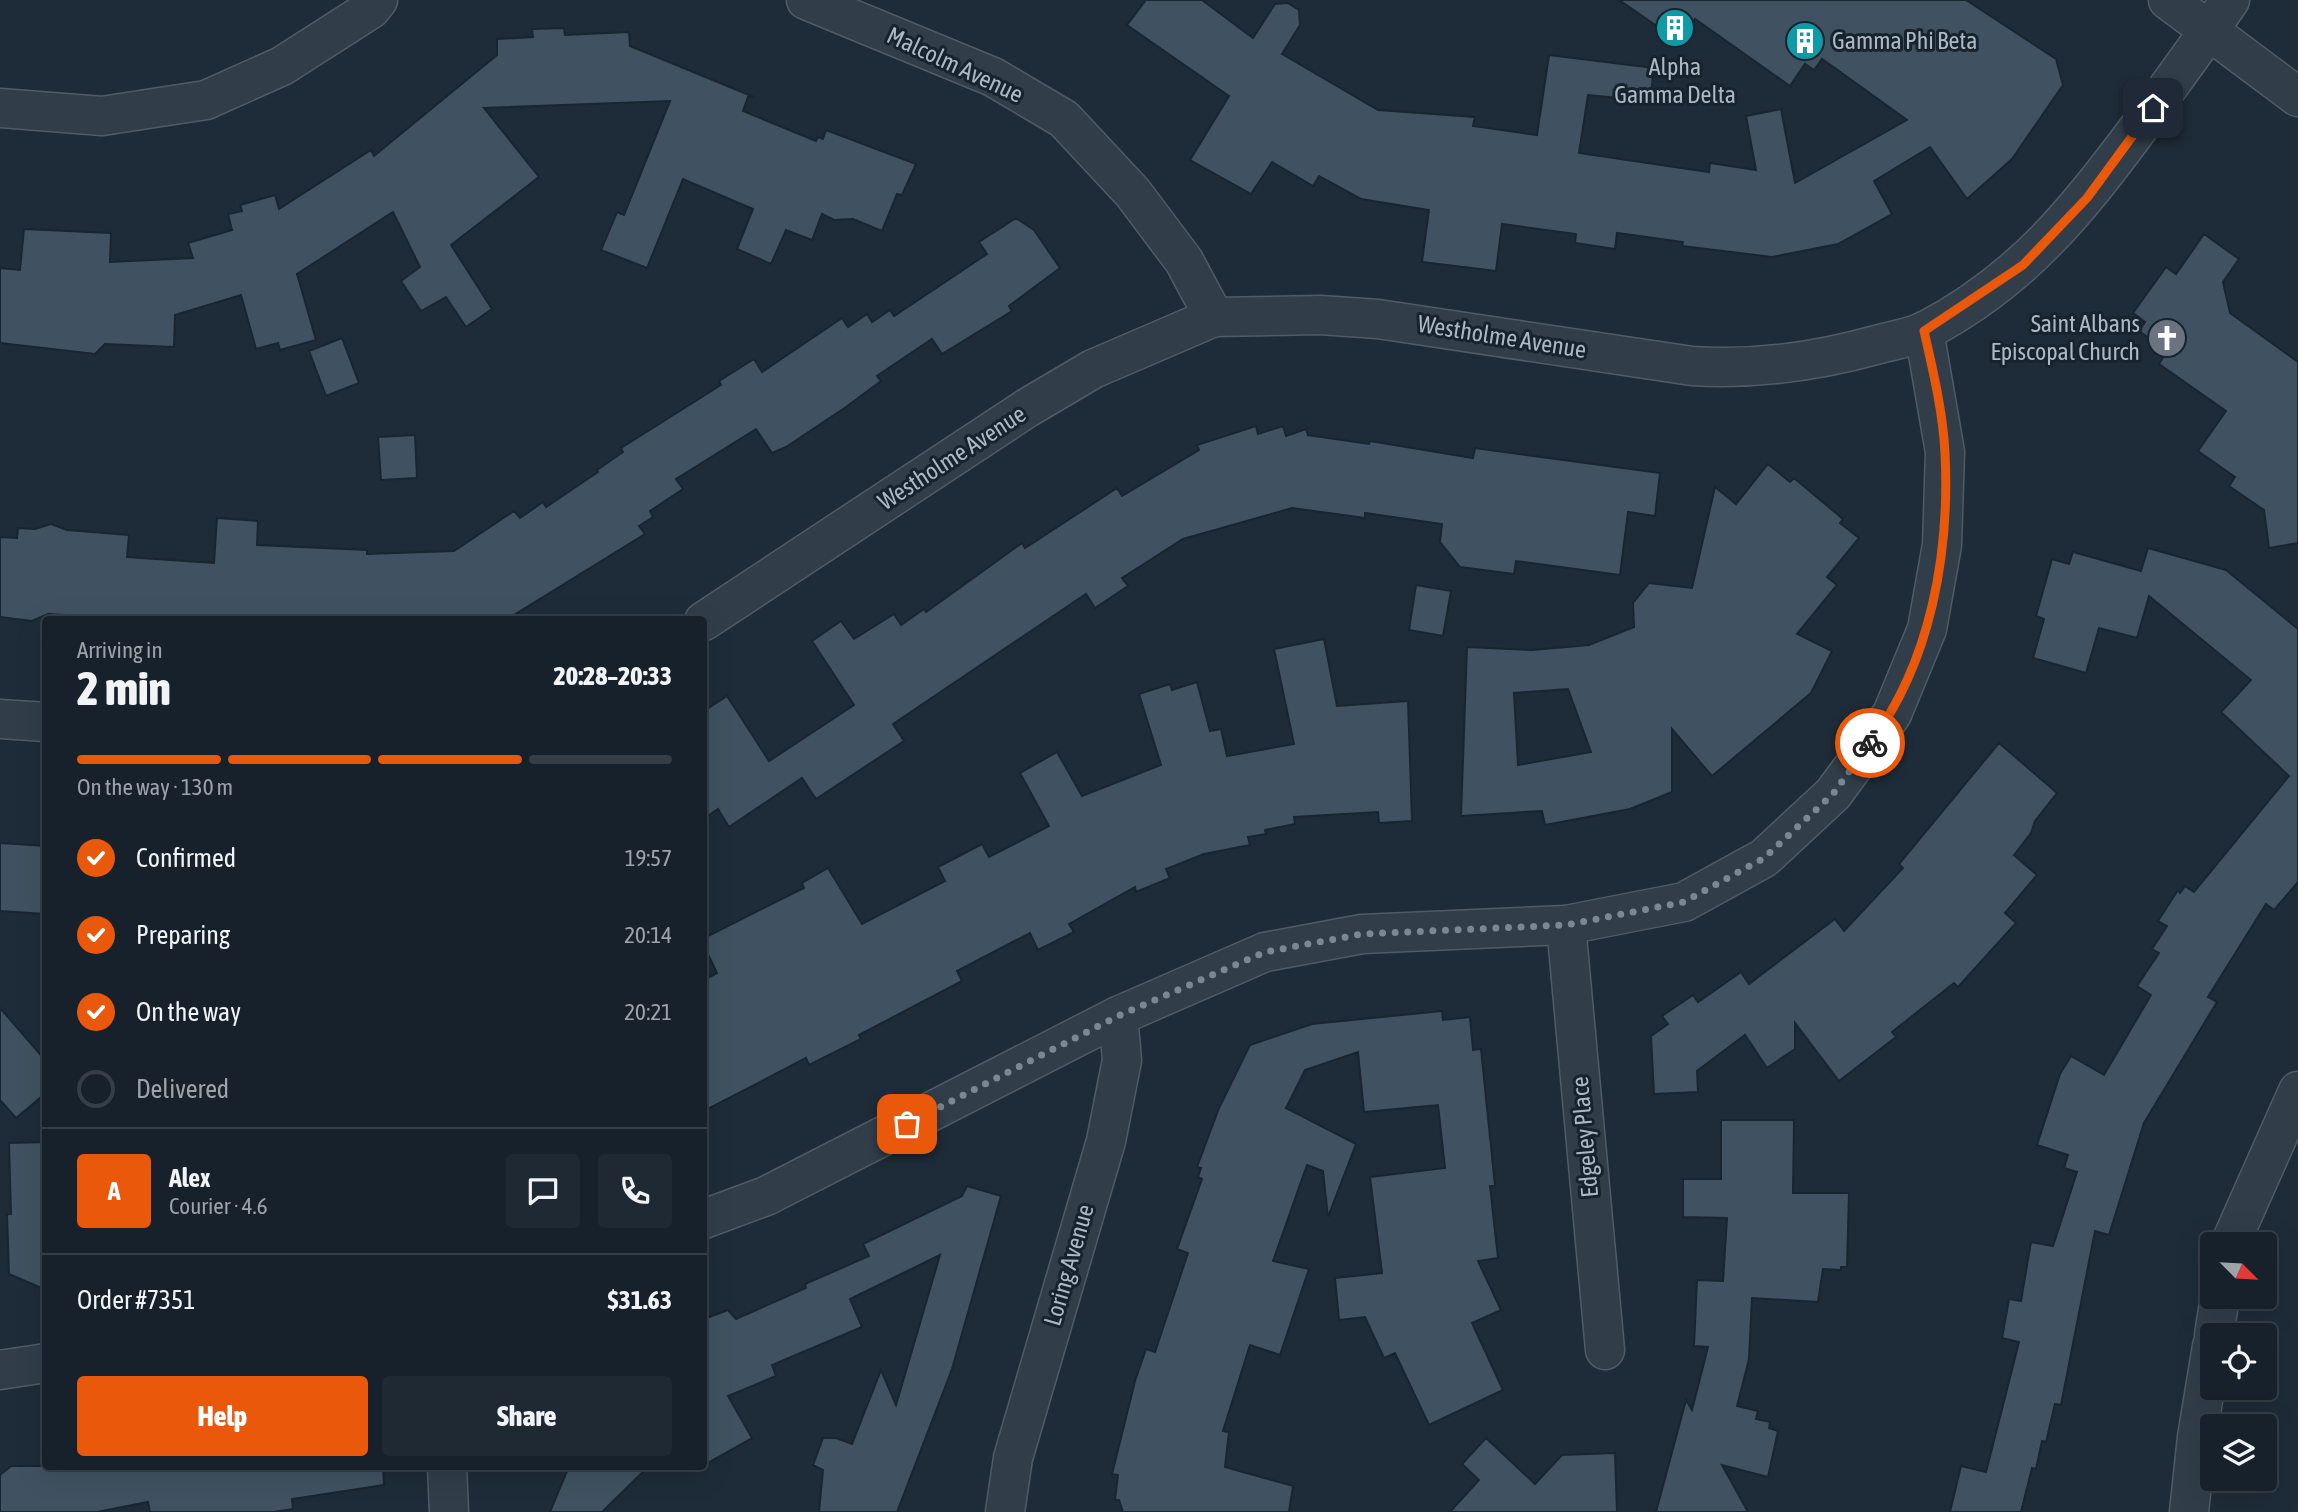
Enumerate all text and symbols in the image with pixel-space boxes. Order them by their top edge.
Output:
building icon: Alpha Gamma Delta [1654,7,1696,49]
building icon: Gamma Phi Beta [1784,20,1826,62]
street label: Malcolm Avenue [883,21,1027,108]
place label: Gamma Phi Beta [1832,27,1977,54]
place label: Alpha Gamma Delta [1614,53,1736,108]
pin [2123,78,2183,138]
icon: home [2134,89,2172,127]
street label: Westholme Avenue [1416,310,1588,363]
place label: Saint Albans Episcopal Church [1990,310,2140,365]
church icon: Saint Albans Episcopal Church [2146,317,2188,359]
street label: Westholme Avenue [873,400,1030,515]
text: Arriving in [77,637,163,663]
text: 20:28–20:33 [554,661,672,691]
text: 2 min [77,662,171,715]
courier [1835,708,1905,778]
icon: bike [1851,724,1889,762]
text: On the way · 130 m [77,774,233,800]
icon: check [77,839,115,877]
text: Confirmed [136,843,236,873]
text: 19:57 [625,845,672,871]
icon: check [77,916,115,954]
text: Preparing [136,920,230,950]
text: 20:14 [624,922,672,948]
icon: check [77,993,115,1031]
text: On the way [136,997,241,1027]
text: 20:21 [624,999,672,1025]
text: Delivered [136,1074,229,1104]
street label: Edgeley Place [1566,1075,1603,1199]
pin [877,1094,937,1154]
icon: bag [888,1105,926,1143]
button: chat [506,1154,580,1228]
button: phone [598,1154,672,1228]
text: Alex [169,1163,210,1193]
text: A [108,1176,120,1206]
text: Courier · 4.6 [169,1193,268,1219]
street label: Loring Avenue [1038,1201,1099,1329]
north arrow [2200,1232,2277,1309]
map controls [2200,1232,2277,1491]
text: Order #7351 [77,1285,196,1315]
text: $31.63 [608,1285,672,1315]
button: locate [2200,1323,2277,1400]
button: Help [77,1376,368,1456]
button: Share [382,1376,672,1456]
button: layers [2200,1414,2277,1491]

